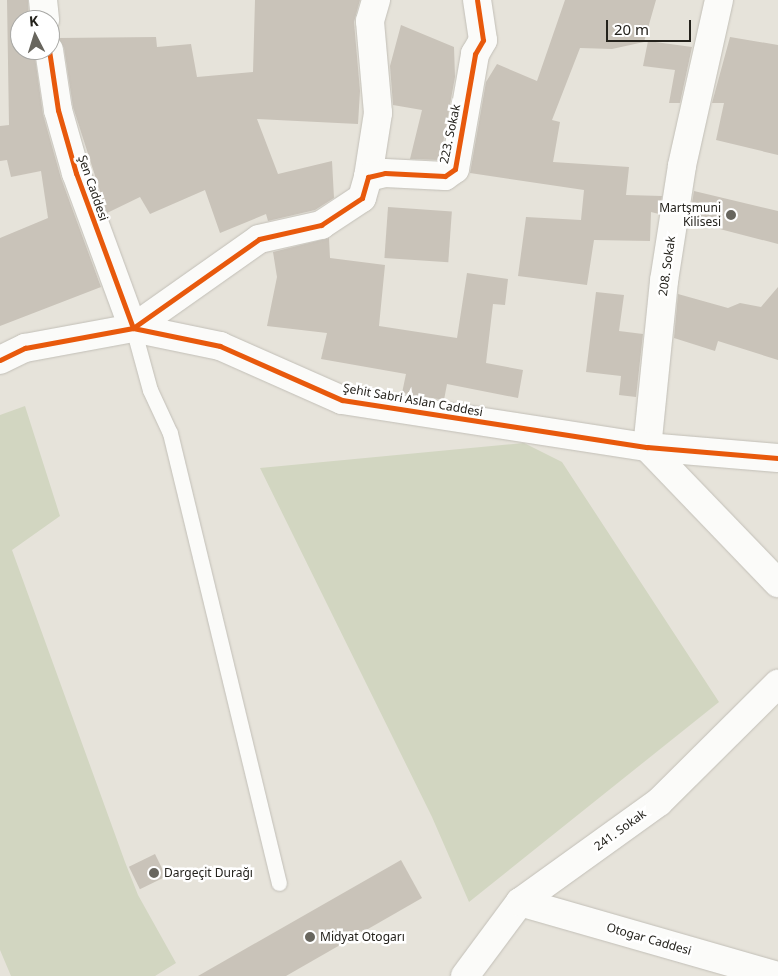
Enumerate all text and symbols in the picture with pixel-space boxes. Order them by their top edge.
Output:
north arrow [10,10,60,60]
scale bar [608,10,693,42]
text: K [28,11,39,30]
text: 20 m [614,19,649,39]
street label: 223. Sokak [437,103,463,165]
street label: Şen Caddesi [75,153,111,223]
place label: Martşmuni Kilisesi [659,201,721,229]
marker: Martşmuni Kilisesi [725,209,737,221]
street label: 208. Sokak [656,235,678,297]
street label: Şehit Sabri Aslan Caddesi [342,381,484,419]
street label: 241. Sokak [591,806,649,854]
place label: Dargeçit Durağı [164,866,253,880]
marker: Dargeçit Durağı [148,867,160,879]
street label: Otogar Caddesi [605,920,693,958]
place label: Midyat Otogarı [320,930,405,944]
marker: Midyat Otogarı [304,931,316,943]

